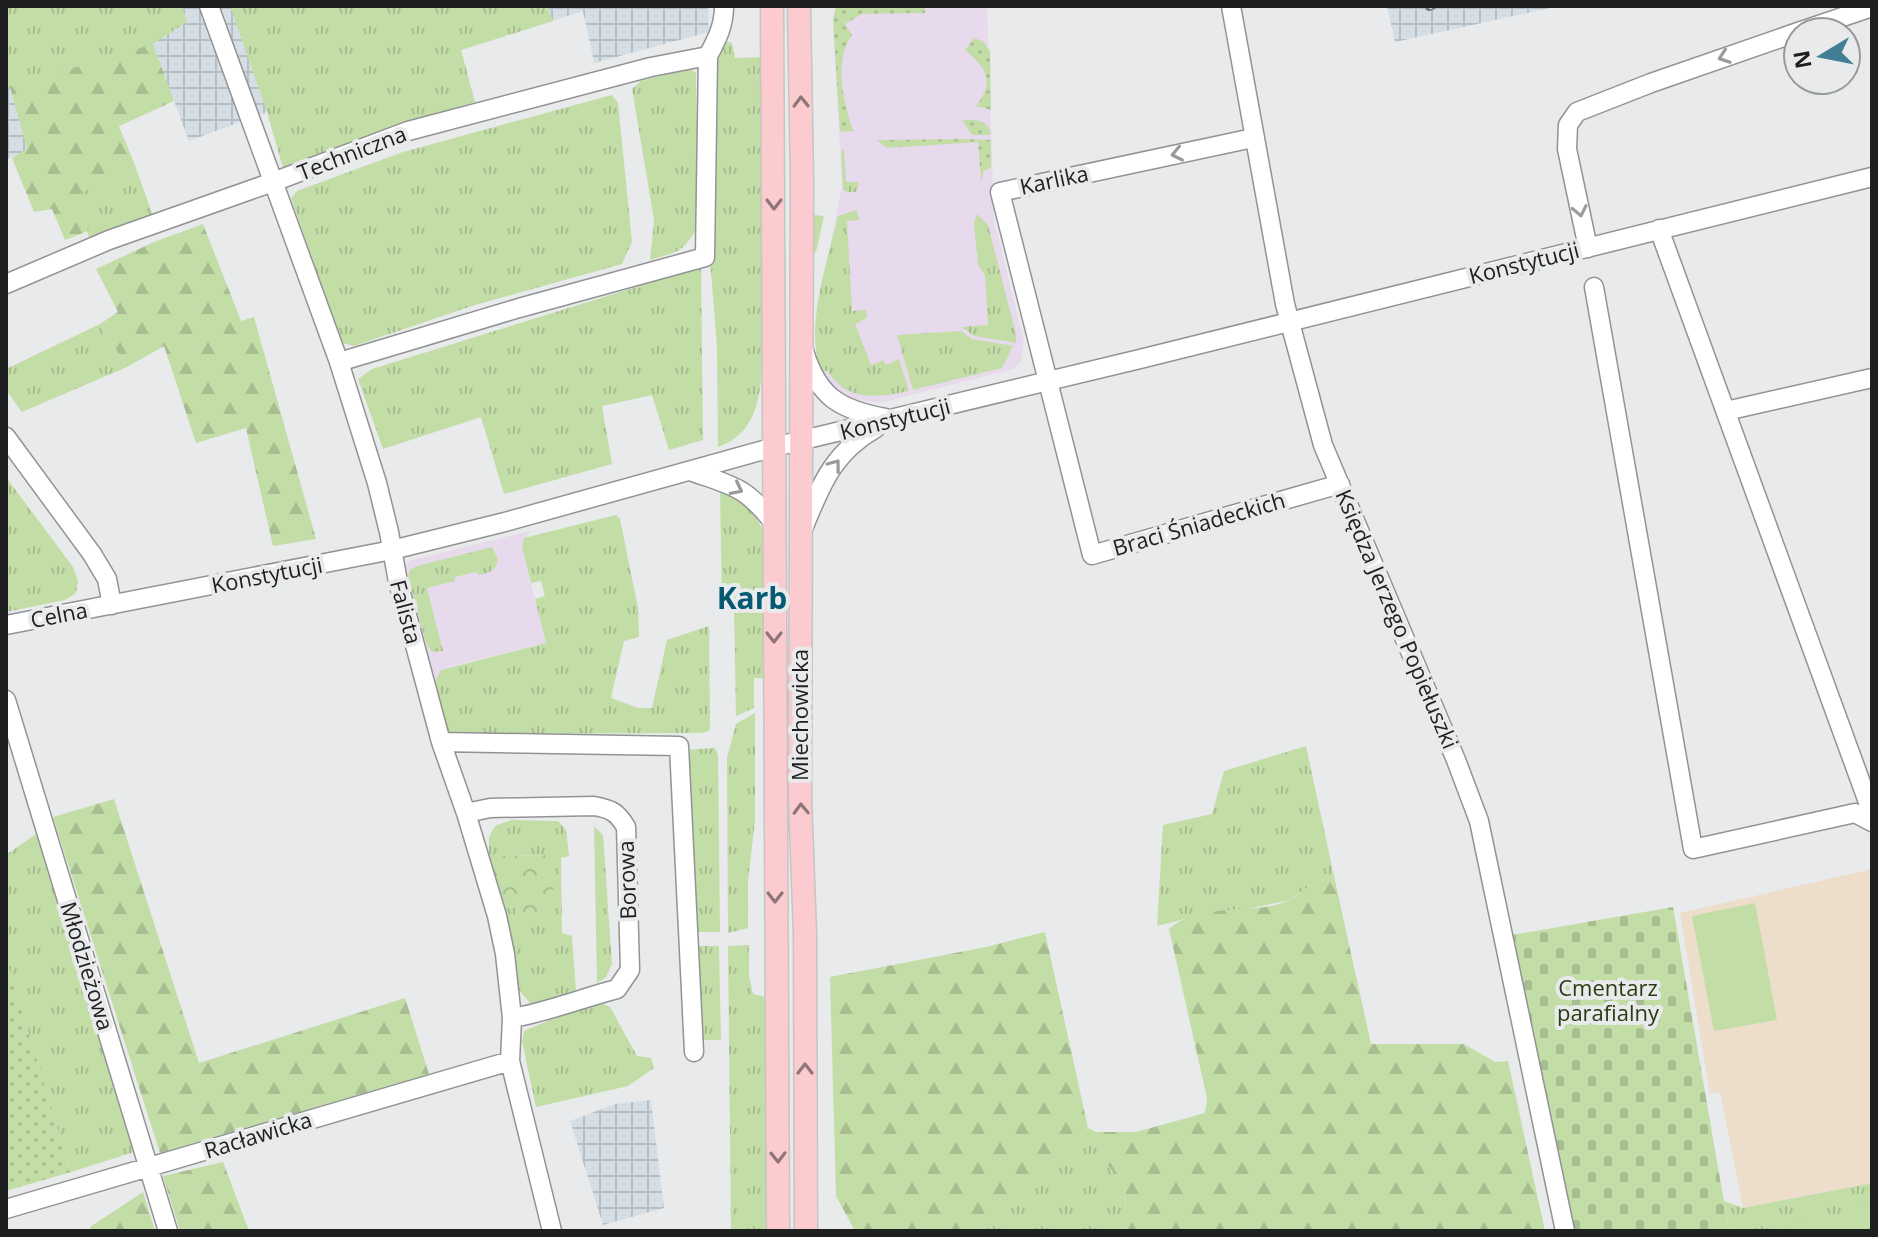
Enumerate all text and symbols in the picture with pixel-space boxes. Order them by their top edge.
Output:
north arrow [1782,16,1862,96]
one-way arrow [1718,48,1732,64]
text: N [1785,48,1818,71]
one-way arrow [792,95,810,108]
street label: Techniczna [293,118,410,187]
one-way arrow [1170,145,1184,162]
street label: Karlika [1017,157,1091,201]
one-way arrow [765,198,783,211]
one-way arrow [1571,203,1588,217]
street label: Konstytucji [1466,234,1582,290]
street label: Konstytucji [837,390,953,446]
one-way arrow [825,459,839,474]
one-way arrow [729,479,744,495]
street label: Braci Śniadeckich [1109,484,1288,562]
street label: Księdza Jerzego Popiełuszki [1330,484,1466,753]
street label: Konstytucji [209,549,325,599]
street label: Falista [384,576,430,647]
district label: Karb [717,577,787,618]
street label: Celna [28,594,90,634]
one-way arrow [765,631,783,644]
street label: Miechowicka [784,649,814,781]
one-way arrow [792,802,809,815]
street label: Borowa [610,840,642,920]
one-way arrow [766,891,784,904]
street label: Młodzieżowa [54,898,122,1034]
park label: Cmentarz parafialny [1557,972,1660,1027]
one-way arrow [796,1062,814,1075]
street label: Racławicka [200,1103,315,1165]
one-way arrow [769,1151,787,1164]

